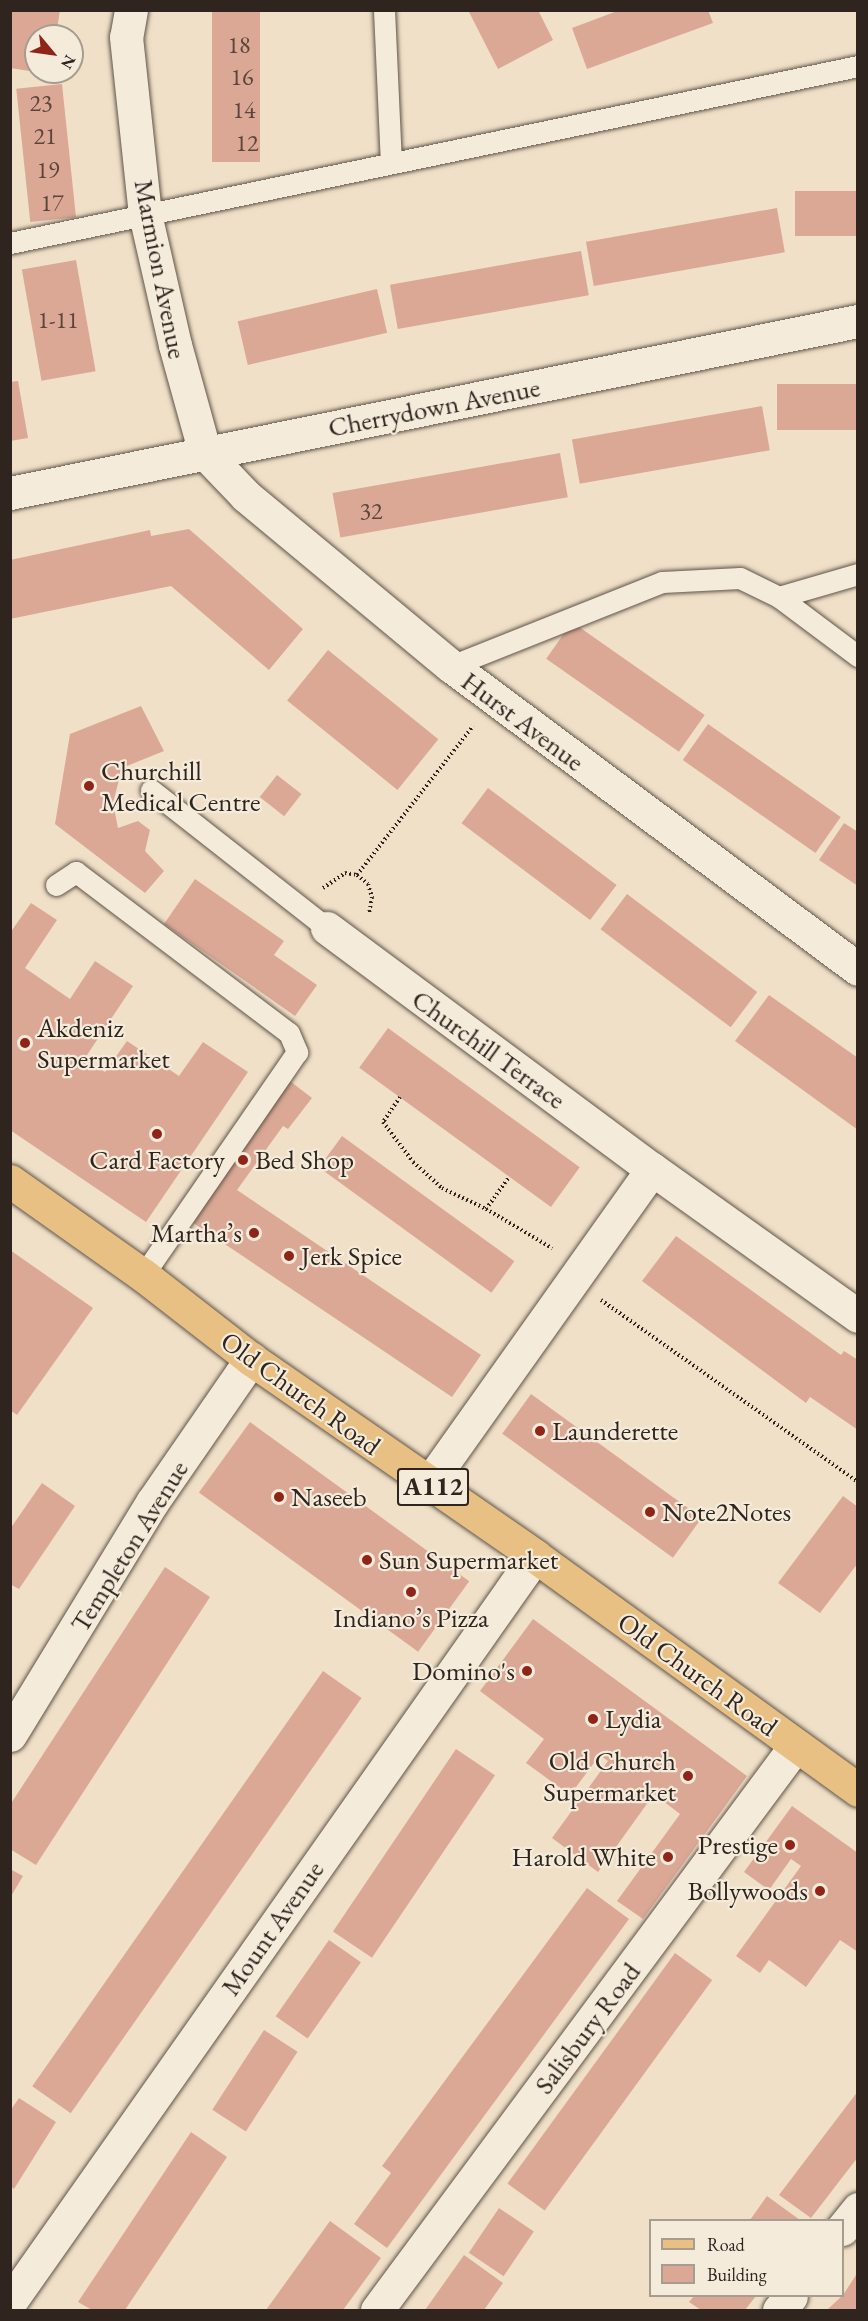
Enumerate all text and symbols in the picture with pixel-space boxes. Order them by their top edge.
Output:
north arrow [24,24,84,84]
house number: 18 [227,31,251,59]
text: N [56,51,81,73]
house number: 16 [230,63,254,91]
house number: 23 [29,89,53,117]
house number: 14 [232,96,256,124]
house number: 21 [33,122,57,150]
house number: 12 [235,129,259,157]
house number: 19 [36,156,60,184]
street label: Marmion Avenue [128,177,194,361]
house number: 17 [40,189,64,217]
house number: 1-11 [37,306,79,334]
street label: Cherrydown Avenue [325,371,543,443]
house number: 32 [359,497,383,525]
street label: Hurst Avenue [455,664,591,778]
place label: Churchill Medical Centre [101,754,261,817]
marker: Churchill Medical Centre [82,779,96,793]
street label: Churchill Terrace [406,982,572,1116]
place label: Akdeniz Supermarket [37,1011,170,1074]
marker: Akdeniz Supermarket [18,1036,32,1050]
marker: Card Factory [150,1127,164,1141]
place label: Card Factory [89,1144,225,1176]
place label: Bed Shop [255,1144,354,1176]
marker: Bed Shop [236,1153,250,1167]
place label: Martha’s [151,1217,242,1249]
marker: Martha’s [247,1226,261,1240]
place label: Jerk Spice [301,1240,402,1272]
marker: Jerk Spice [282,1249,296,1263]
street label: Old Church Road [215,1324,387,1462]
place label: Launderette [552,1415,678,1447]
marker: Launderette [533,1424,547,1438]
street label: Templeton Avenue [63,1454,195,1638]
road number: A112 [397,1464,469,1510]
place label: Naseeb [291,1481,367,1513]
marker: Naseeb [272,1490,286,1504]
place label: Note2Notes [662,1496,791,1528]
marker: Note2Notes [643,1505,657,1519]
place label: Sun Supermarket [379,1544,558,1576]
marker: Sun Supermarket [360,1553,374,1567]
marker: Indiano’s Pizza [404,1585,418,1599]
place label: Indiano’s Pizza [333,1602,489,1634]
street label: Old Church Road [612,1605,784,1743]
place label: Domino's [412,1655,515,1687]
marker: Domino's [520,1664,534,1678]
place label: Lydia [605,1703,662,1735]
marker: Lydia [586,1712,600,1726]
place label: Old Church Supermarket [543,1744,676,1807]
marker: Old Church Supermarket [681,1769,695,1783]
place label: Prestige [697,1829,778,1861]
marker: Prestige [783,1838,797,1852]
place label: Harold White [512,1841,656,1873]
marker: Harold White [661,1850,675,1864]
street label: Mount Avenue [214,1854,330,2002]
place label: Bollywoods [687,1875,808,1907]
marker: Bollywoods [813,1884,827,1898]
street label: Salisbury Road [527,1956,647,2100]
legend [649,2219,844,2297]
text: Road [707,2233,745,2256]
text: Building [707,2263,767,2286]

